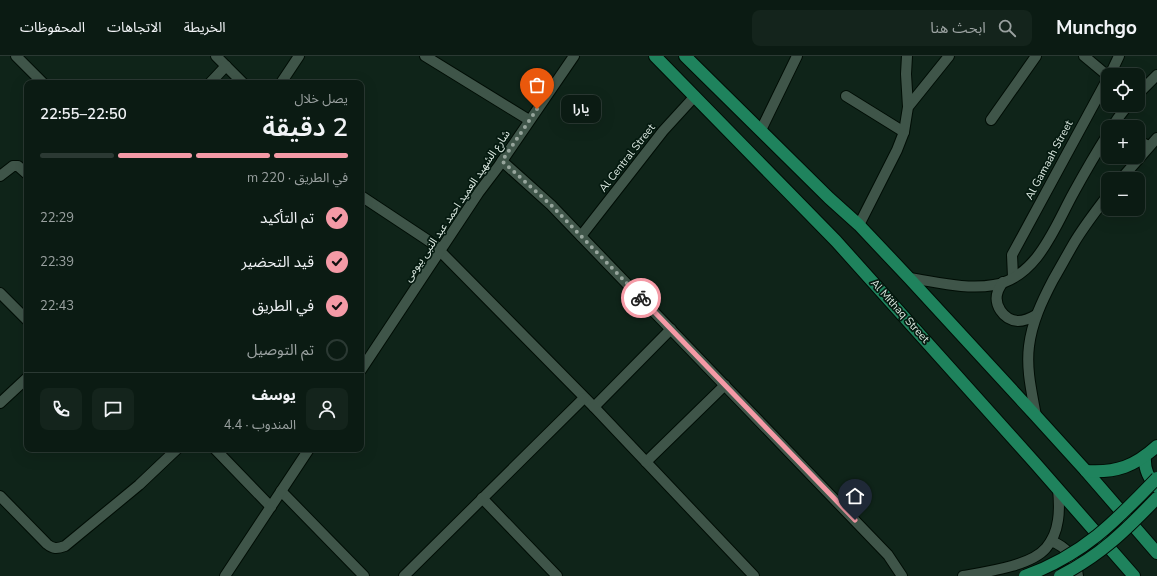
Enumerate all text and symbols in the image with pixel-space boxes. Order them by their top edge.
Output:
search box [752,10,1032,46]
text: Munchgo [1056,15,1137,41]
icon: search [996,17,1018,39]
text: المحفوظات [20,18,85,37]
text: الاتجاهات [107,18,162,37]
text: الخريطة [184,18,226,37]
text: ابحث هنا [930,18,986,38]
pin [520,68,554,109]
map controls [1101,68,1145,216]
button: locate [1101,68,1145,112]
icon: bag [526,74,548,96]
text: يصل خلال [294,90,348,108]
callout: يارا [561,95,601,123]
text: يارا [573,100,589,118]
text: 22:50–22:55 [40,104,127,124]
text: 2 دقيقة [262,110,348,145]
street label: Al Gamaah Street [1022,117,1076,202]
button: + [1101,120,1145,164]
street label: Al Central Street [596,121,659,195]
street label: شارع الشهيد العميد احمد عبد النبى بيومى [400,127,514,285]
text: في الطريق · 220 m [247,169,348,187]
button: − [1101,172,1145,216]
icon: check [326,207,348,229]
text: تم التأكيد [260,208,314,228]
text: 22:29 [40,209,74,227]
icon: check [326,251,348,273]
text: قيد التحضير [241,252,314,272]
text: 22:39 [40,253,74,271]
street label: Al Mithaq Street [867,276,933,346]
courier [621,278,661,318]
icon: bike [630,287,652,309]
icon: check [326,295,348,317]
text: في الطريق [252,296,314,316]
text: 22:43 [40,297,74,315]
text: تم التوصيل [247,340,314,360]
text: يوسف [252,385,296,405]
button: phone [40,388,82,430]
button: chat [92,388,134,430]
button: person [306,388,348,430]
text: المندوب · 4.4 [224,416,296,434]
pin [838,479,872,520]
icon: home [844,485,866,507]

